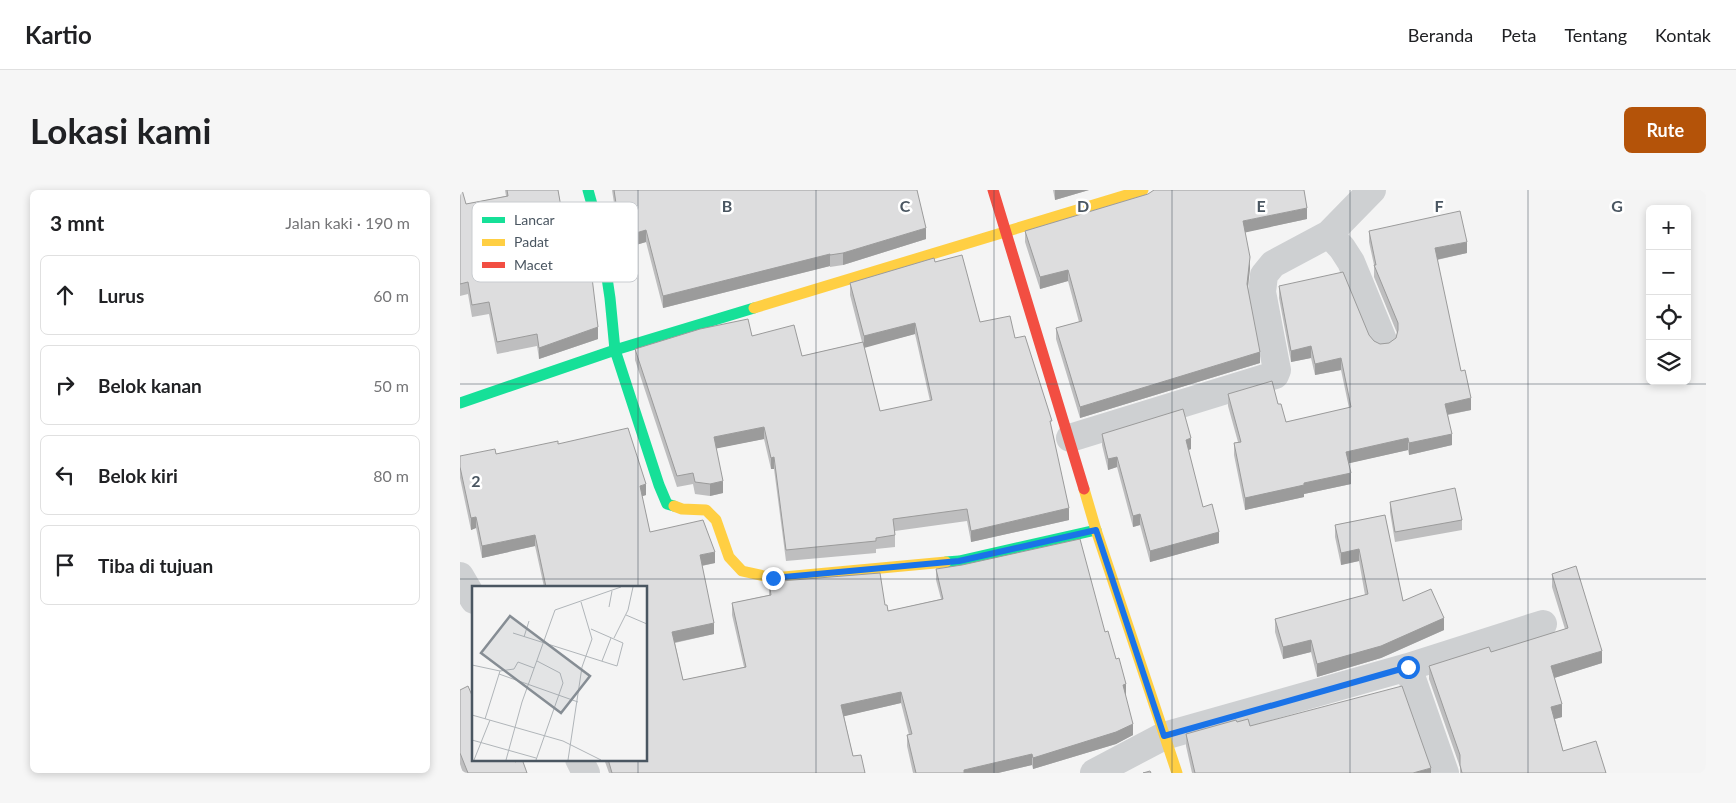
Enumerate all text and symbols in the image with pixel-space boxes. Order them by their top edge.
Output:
text: Kartio [25,20,92,49]
text: Beranda [1408,24,1473,46]
text: Peta [1501,24,1536,46]
text: Tentang [1564,24,1627,46]
text: Kontak [1655,24,1711,46]
button: Rute [1624,107,1706,153]
text: Lokasi kami [30,109,211,151]
text: B [722,196,732,215]
text: C [900,196,911,215]
text: D [1077,196,1089,215]
text: E [1256,196,1266,215]
text: F [1434,196,1444,215]
text: G [1611,196,1623,215]
legend [472,202,638,282]
map controls [1646,205,1691,385]
button: + [1646,205,1691,250]
text: 3 mnt [50,210,104,235]
text: Lancar [514,211,555,228]
text: Jalan kaki · 190 m [285,213,410,232]
text: Padat [514,233,549,250]
button: − [1646,250,1691,295]
text: Macet [514,256,553,273]
icon: ahead [51,281,79,309]
text: Lurus [98,284,144,307]
text: 60 m [373,286,409,305]
button: locate [1646,295,1691,340]
button: layers [1646,340,1691,385]
icon: right [51,371,79,399]
text: Belok kanan [98,374,202,397]
text: 50 m [373,376,409,395]
icon: left [51,461,79,489]
text: Belok kiri [98,464,178,487]
text: 80 m [373,466,409,485]
text: 2 [471,471,481,490]
icon: arrive [51,551,79,579]
text: Tiba di tujuan [98,554,213,577]
route end [762,567,785,590]
inset map [472,586,648,760]
route start [1397,656,1420,679]

